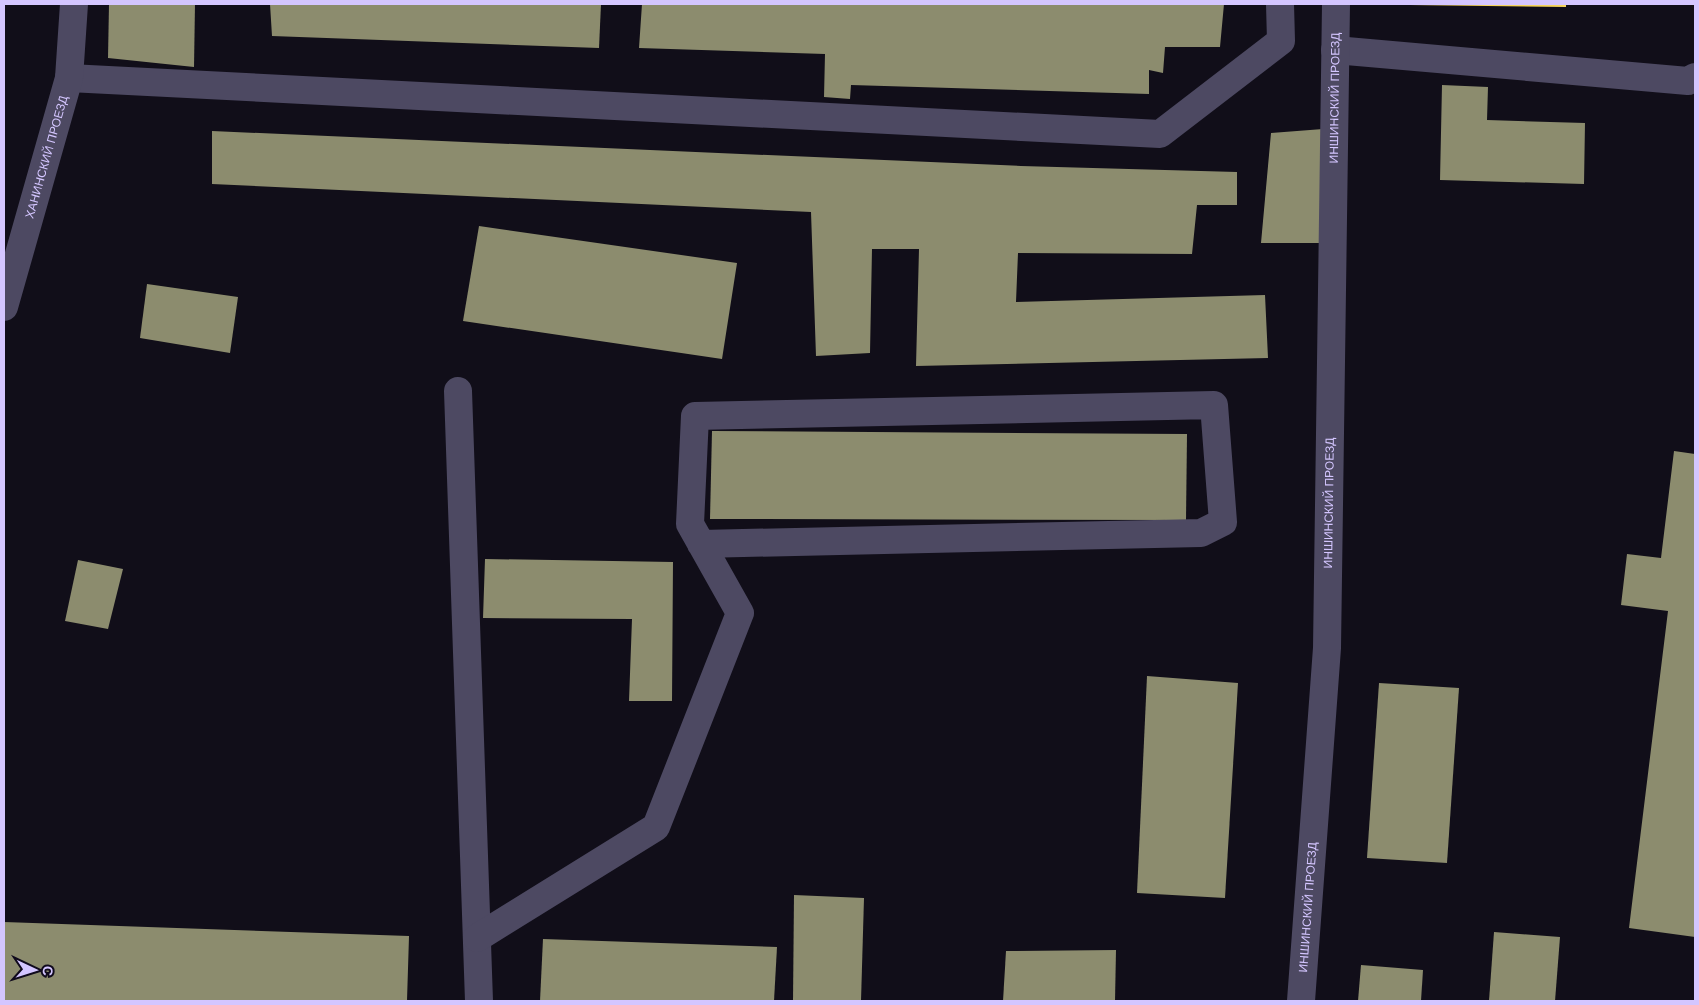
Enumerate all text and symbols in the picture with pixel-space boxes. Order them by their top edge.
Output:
street label: ИНШИНСКИЙ ПРОЕЗД [1327,33,1343,163]
street label: ХАНИНСКИЙ ПРОЕЗД [23,94,71,220]
street label: ИНШИНСКИЙ ПРОЕЗД [1321,438,1337,568]
street label: ИНШИНСКИЙ ПРОЕЗД [1296,842,1320,973]
north arrow [10,945,60,995]
text: С [40,965,56,977]

